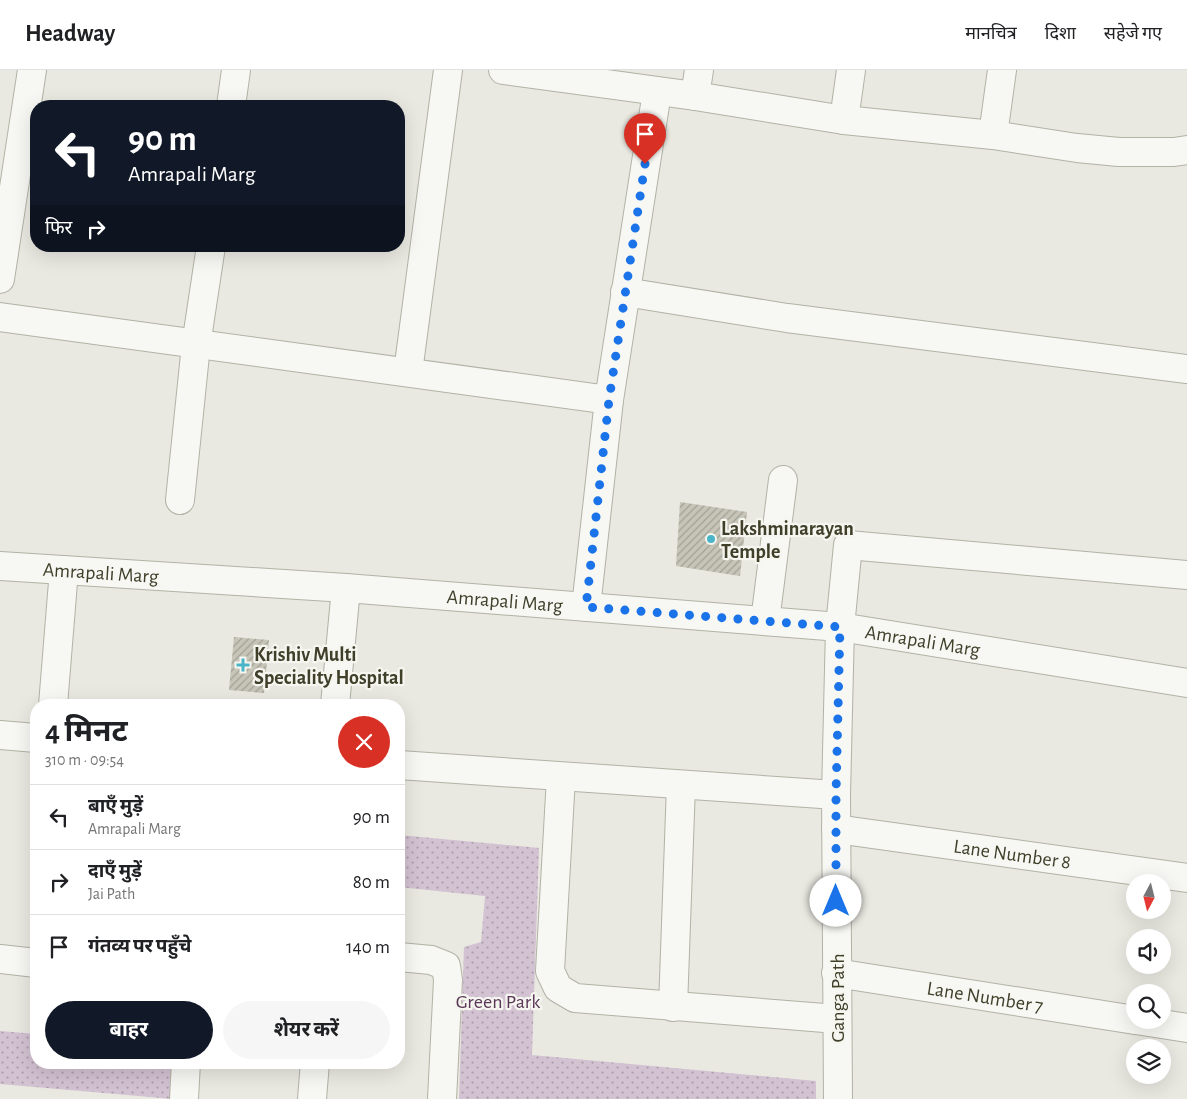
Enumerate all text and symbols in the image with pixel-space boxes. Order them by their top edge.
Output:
text: Headway [25,22,115,46]
text: मानचित्र [965,25,1017,43]
text: दिशा [1045,25,1076,43]
text: सहेजे गए [1104,25,1162,43]
pin [624,113,666,164]
icon: left [45,120,110,185]
icon: arrive [631,120,659,148]
text: 90 m [128,122,197,157]
text: Amrapali Marg [128,163,256,185]
icon: right [82,215,110,243]
text: फिर [45,219,72,238]
place label: Lakshminarayan Temple [721,519,854,562]
marker: Lakshminarayan Temple [705,533,717,545]
street label: Amrapali Marg [42,560,160,587]
street label: Amrapali Marg [446,587,564,616]
street label: Amrapali Marg [864,622,982,660]
place label: Krishiv Multi Speciality Hospital [254,645,404,688]
marker: Krishiv Multi Speciality Hospital [236,658,250,672]
button: close [338,716,390,768]
text: 4 मिनट [45,717,128,747]
text: 310 m · 09:54 [45,752,124,768]
text: बाएँ मुड़ें [88,797,143,816]
icon: left [45,803,73,831]
text: 90 m [353,808,390,827]
text: Amrapali Marg [88,821,181,837]
street label: Lane Number 8 [952,837,1072,873]
text: दाएँ मुड़ें [88,862,142,881]
icon: right [45,868,73,896]
text: 80 m [353,873,390,892]
position arrow [809,874,861,926]
north arrow [1126,874,1171,919]
map controls [1126,874,1171,1084]
text: Jai Path [88,886,135,902]
button: sound [1126,929,1171,974]
icon: arrive [45,933,73,961]
text: गंतव्य पर पहुँचे [88,937,191,956]
text: 140 m [346,938,390,957]
street label: Ganga Path [828,953,848,1043]
street label: Lane Number 7 [925,978,1045,1016]
button: search [1126,984,1171,1029]
park label: Green Park [456,992,540,1012]
button: बाहर [45,1001,213,1059]
button: शेयर करें [223,1001,390,1059]
button: layers [1126,1039,1171,1084]

